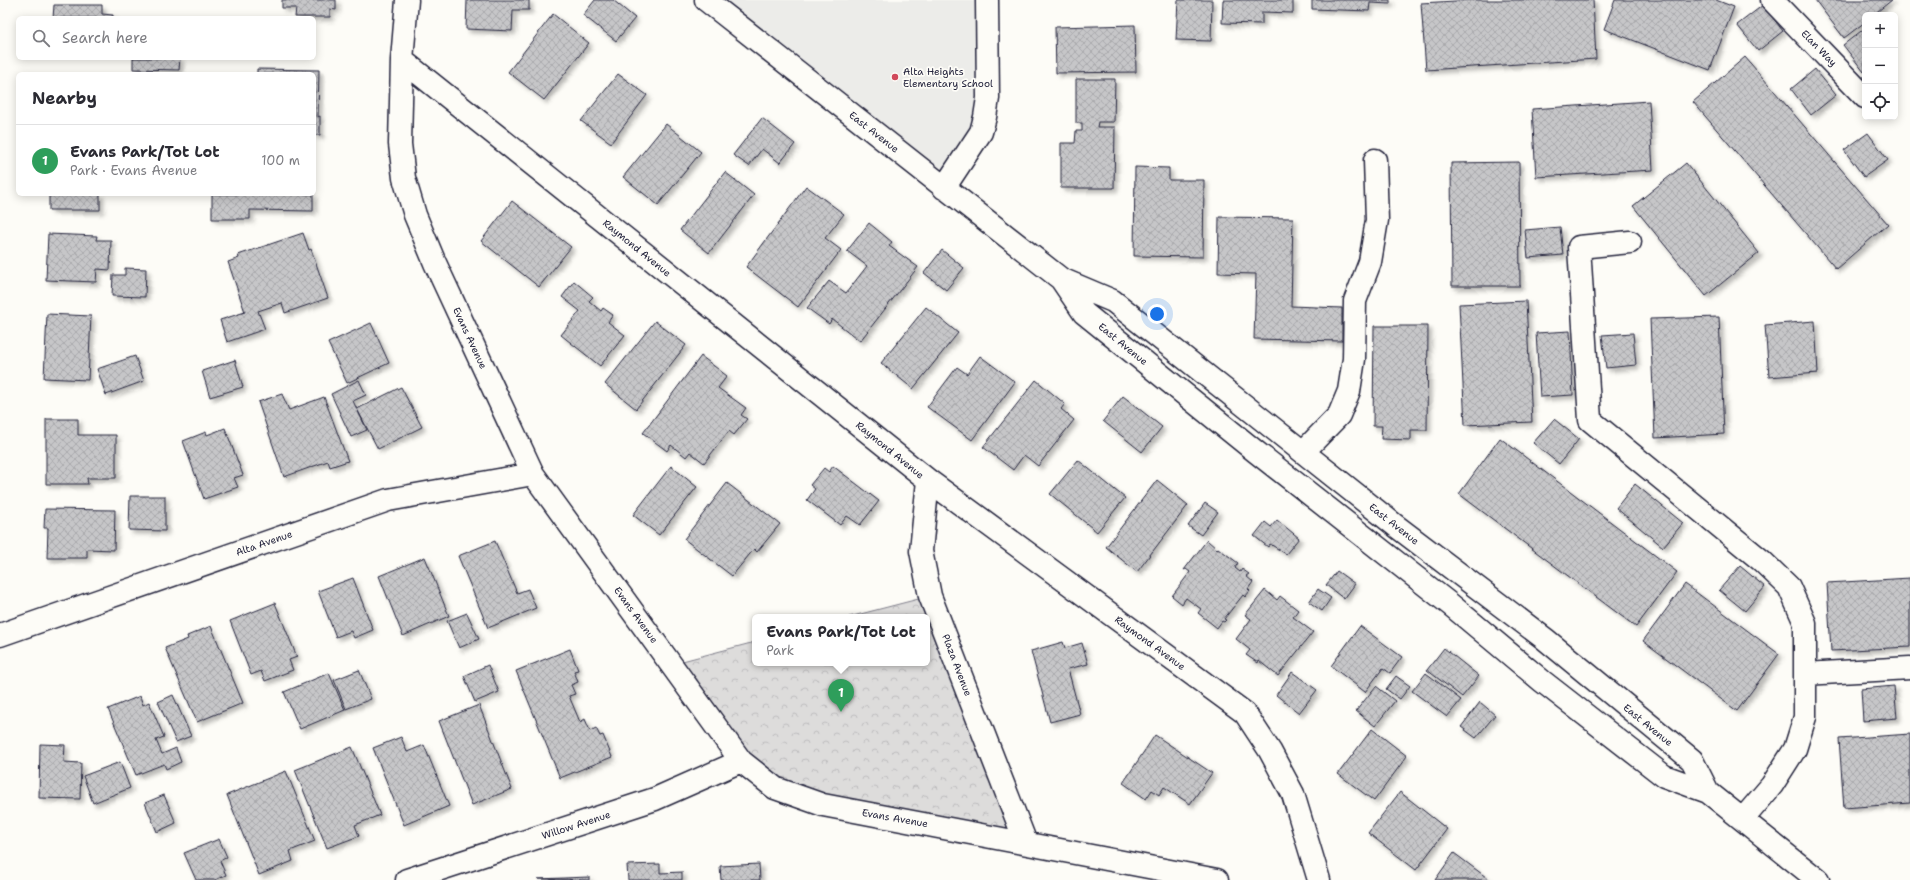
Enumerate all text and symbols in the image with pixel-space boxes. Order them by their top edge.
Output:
map controls [1862,12,1898,120]
button: + [1862,12,1898,48]
search box [16,16,316,60]
icon: search [30,27,52,49]
street label: Elan Way [1798,27,1840,69]
text: Search here [62,28,148,48]
button: − [1862,48,1898,84]
place label: Alta Heights Elementary School [903,65,993,90]
marker: Alta Heights Elementary School [890,72,900,82]
button: locate [1862,84,1898,120]
text: Nearby [32,87,97,109]
street label: East Avenue [846,108,902,156]
text: Evans Park/Tot Lot [70,142,220,162]
text: 1 [42,152,48,169]
text: 100 m [261,152,300,169]
text: Park · Evans Avenue [70,162,197,179]
street label: Raymond Avenue [600,216,674,280]
your location [1147,304,1167,324]
street label: Evans Avenue [450,305,490,371]
street label: East Avenue [1096,320,1151,368]
street label: Raymond Avenue [853,418,927,482]
street label: East Avenue [1366,500,1422,548]
street label: Alta Avenue [234,527,294,559]
street label: Evans Avenue [611,584,661,646]
street label: Raymond Avenue [1112,613,1188,673]
popup [752,614,930,666]
text: Evans Park/Tot Lot [766,622,916,642]
street label: Plaza Avenue [939,632,975,698]
text: Park [766,642,794,659]
pin: 1 [828,679,854,712]
street label: East Avenue [1621,701,1676,749]
street label: Evans Avenue [861,806,929,830]
street label: Willow Avenue [540,808,612,842]

